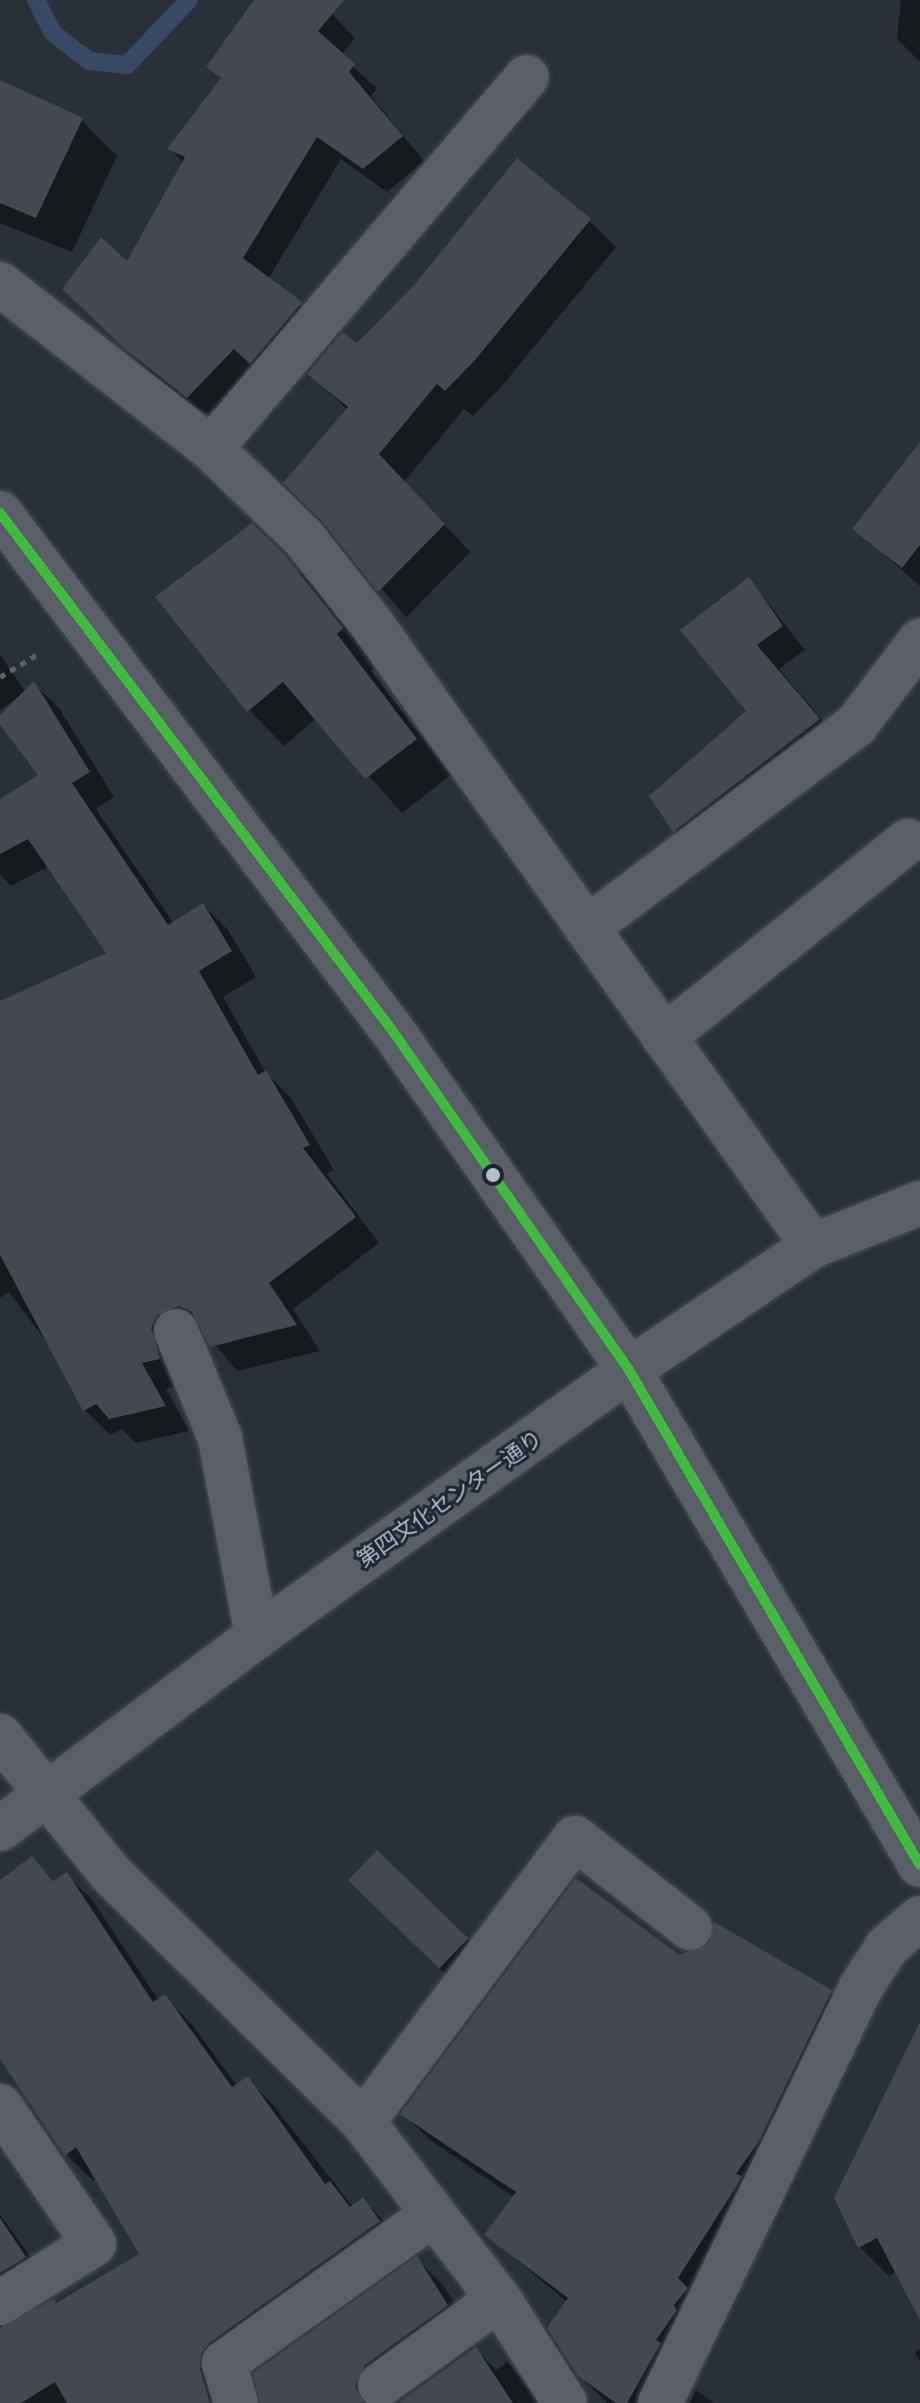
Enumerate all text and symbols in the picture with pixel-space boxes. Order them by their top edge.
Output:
unlabelled marker [485,1167,501,1183]
street label: 第四文化センター通り [351,1424,547,1572]

